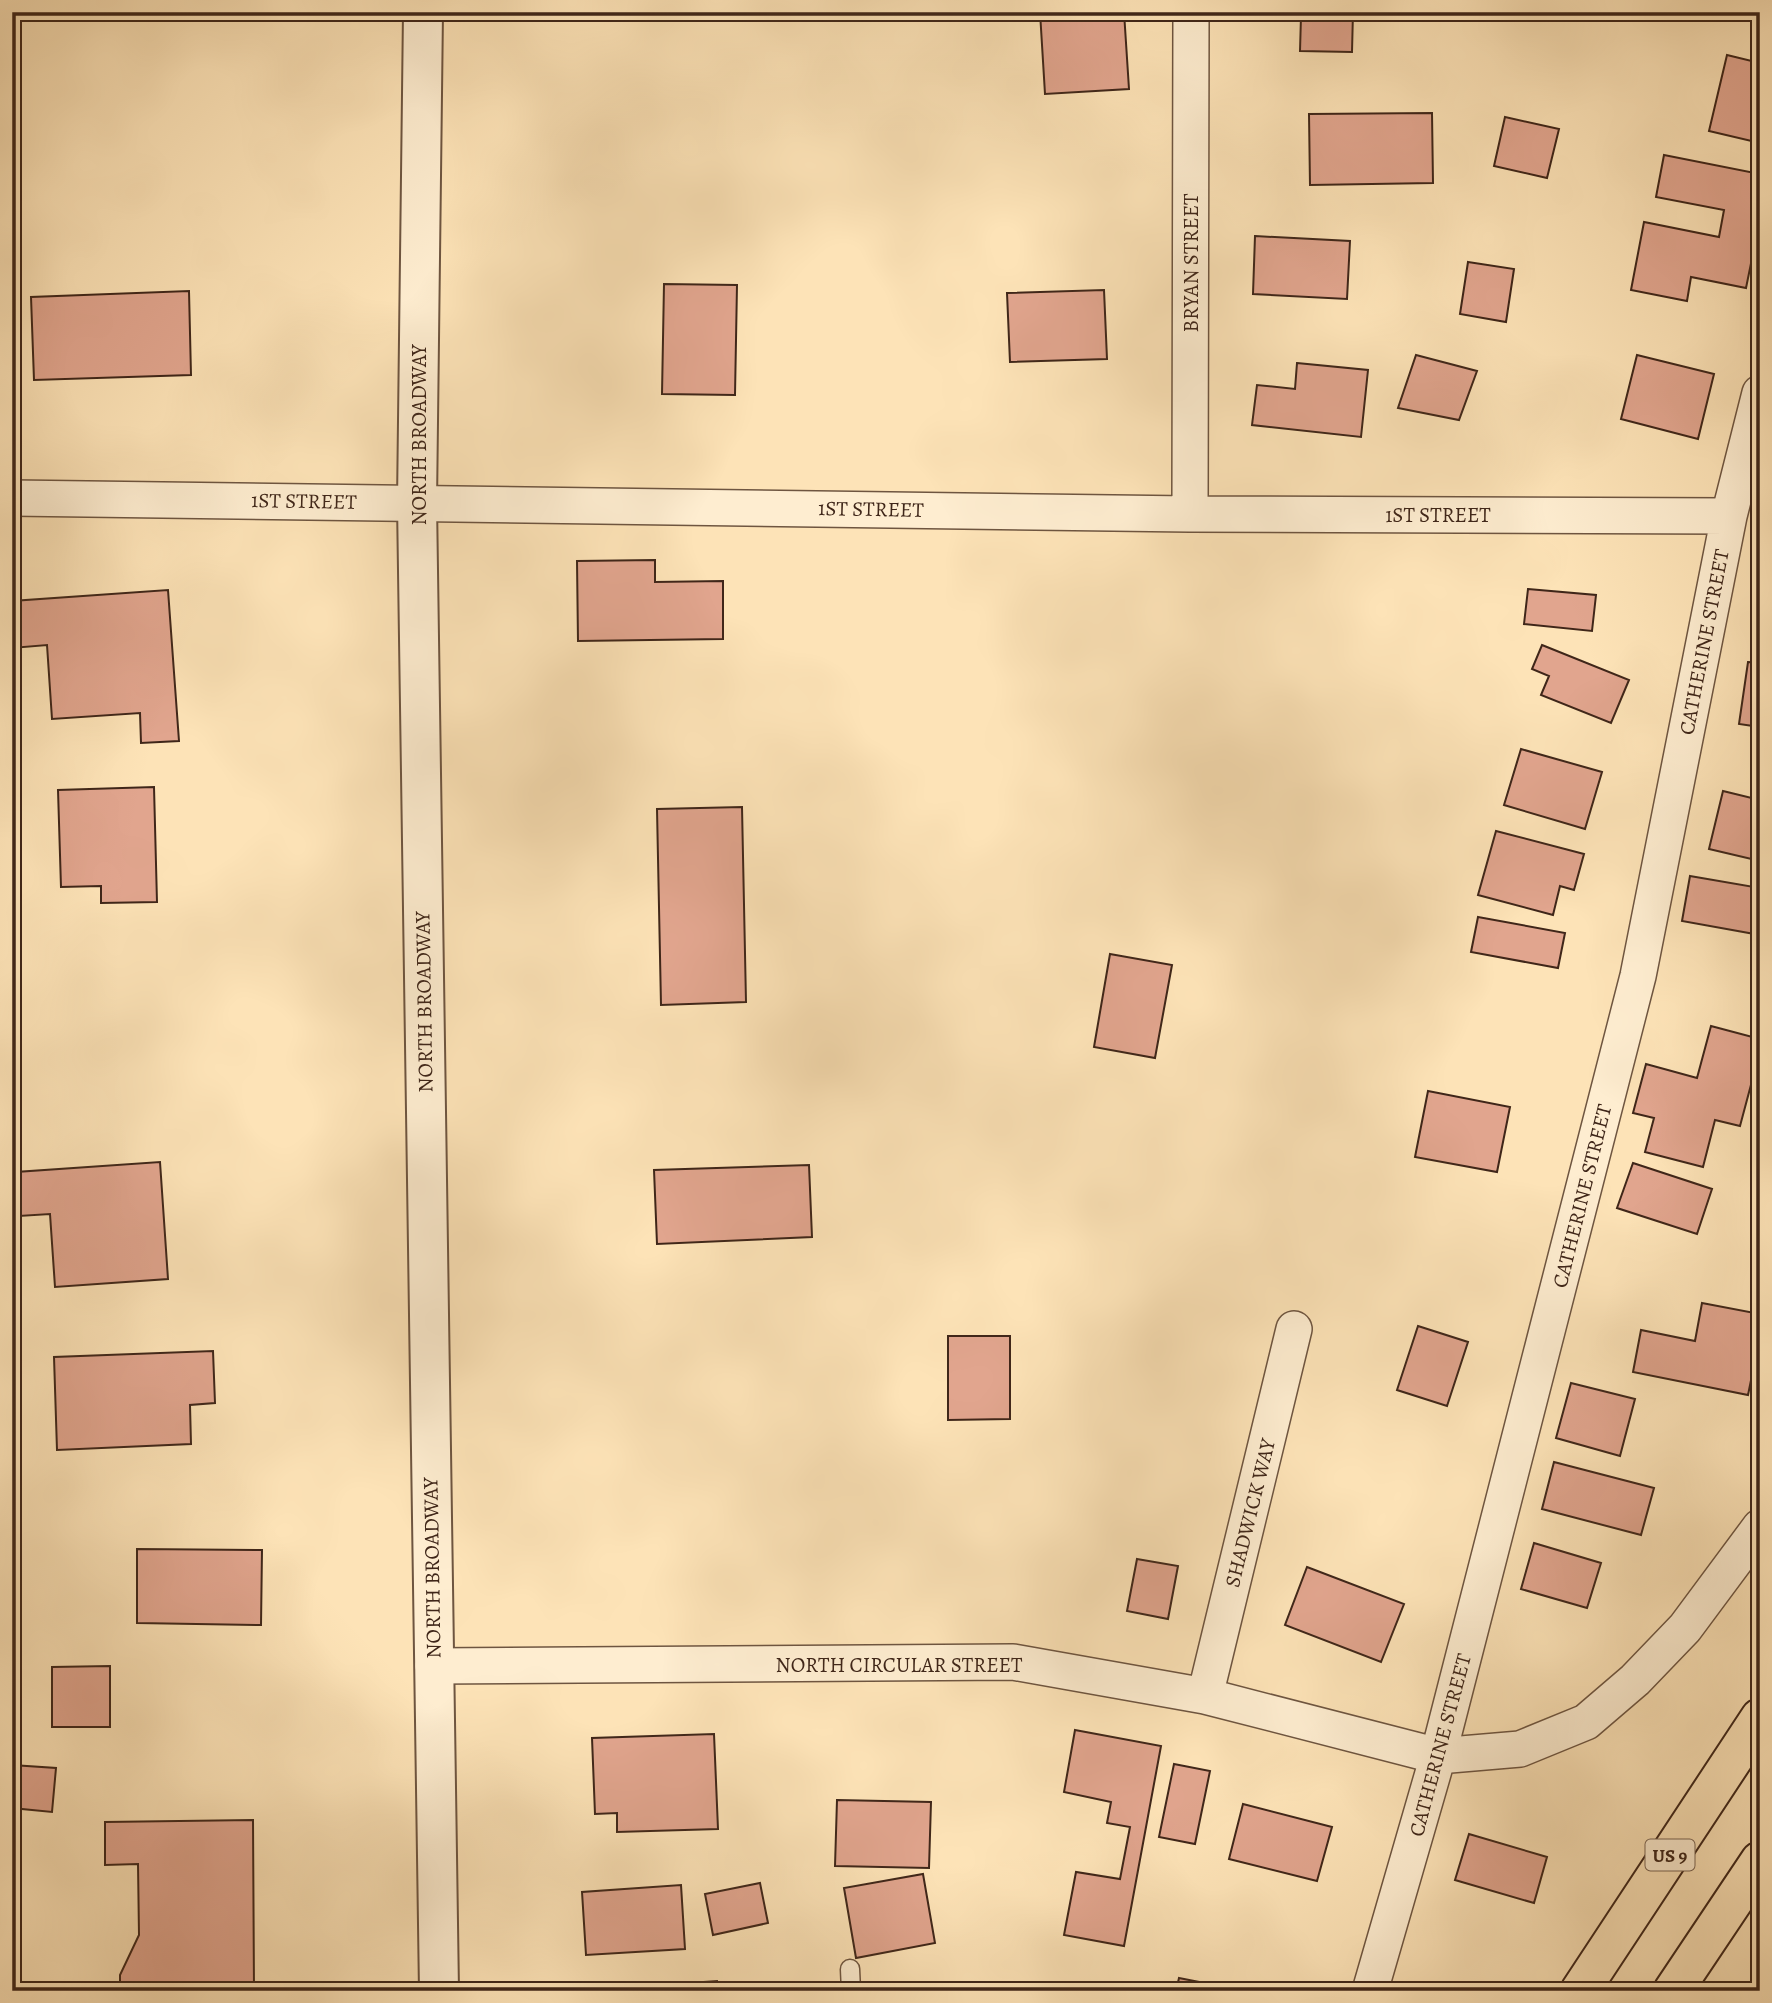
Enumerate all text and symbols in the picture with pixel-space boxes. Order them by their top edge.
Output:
street label: BRYAN STREET [1177,193,1205,333]
street label: NORTH BROADWAY [405,344,433,526]
street label: 1ST STREET [251,486,358,516]
street label: 1ST STREET [818,494,925,524]
street label: 1ST STREET [1385,501,1491,529]
street label: CATHERINE STREET [1672,546,1736,737]
street label: NORTH BROADWAY [408,910,440,1093]
street label: CATHERINE STREET [1546,1101,1619,1291]
street label: SHADWICK WAY [1218,1435,1282,1590]
street label: NORTH BROADWAY [416,1476,448,1659]
street label: CATHERINE STREET [1402,1650,1478,1840]
street label: NORTH CIRCULAR STREET [776,1651,1023,1679]
road number: US 9 [1646,1840,1694,1870]

